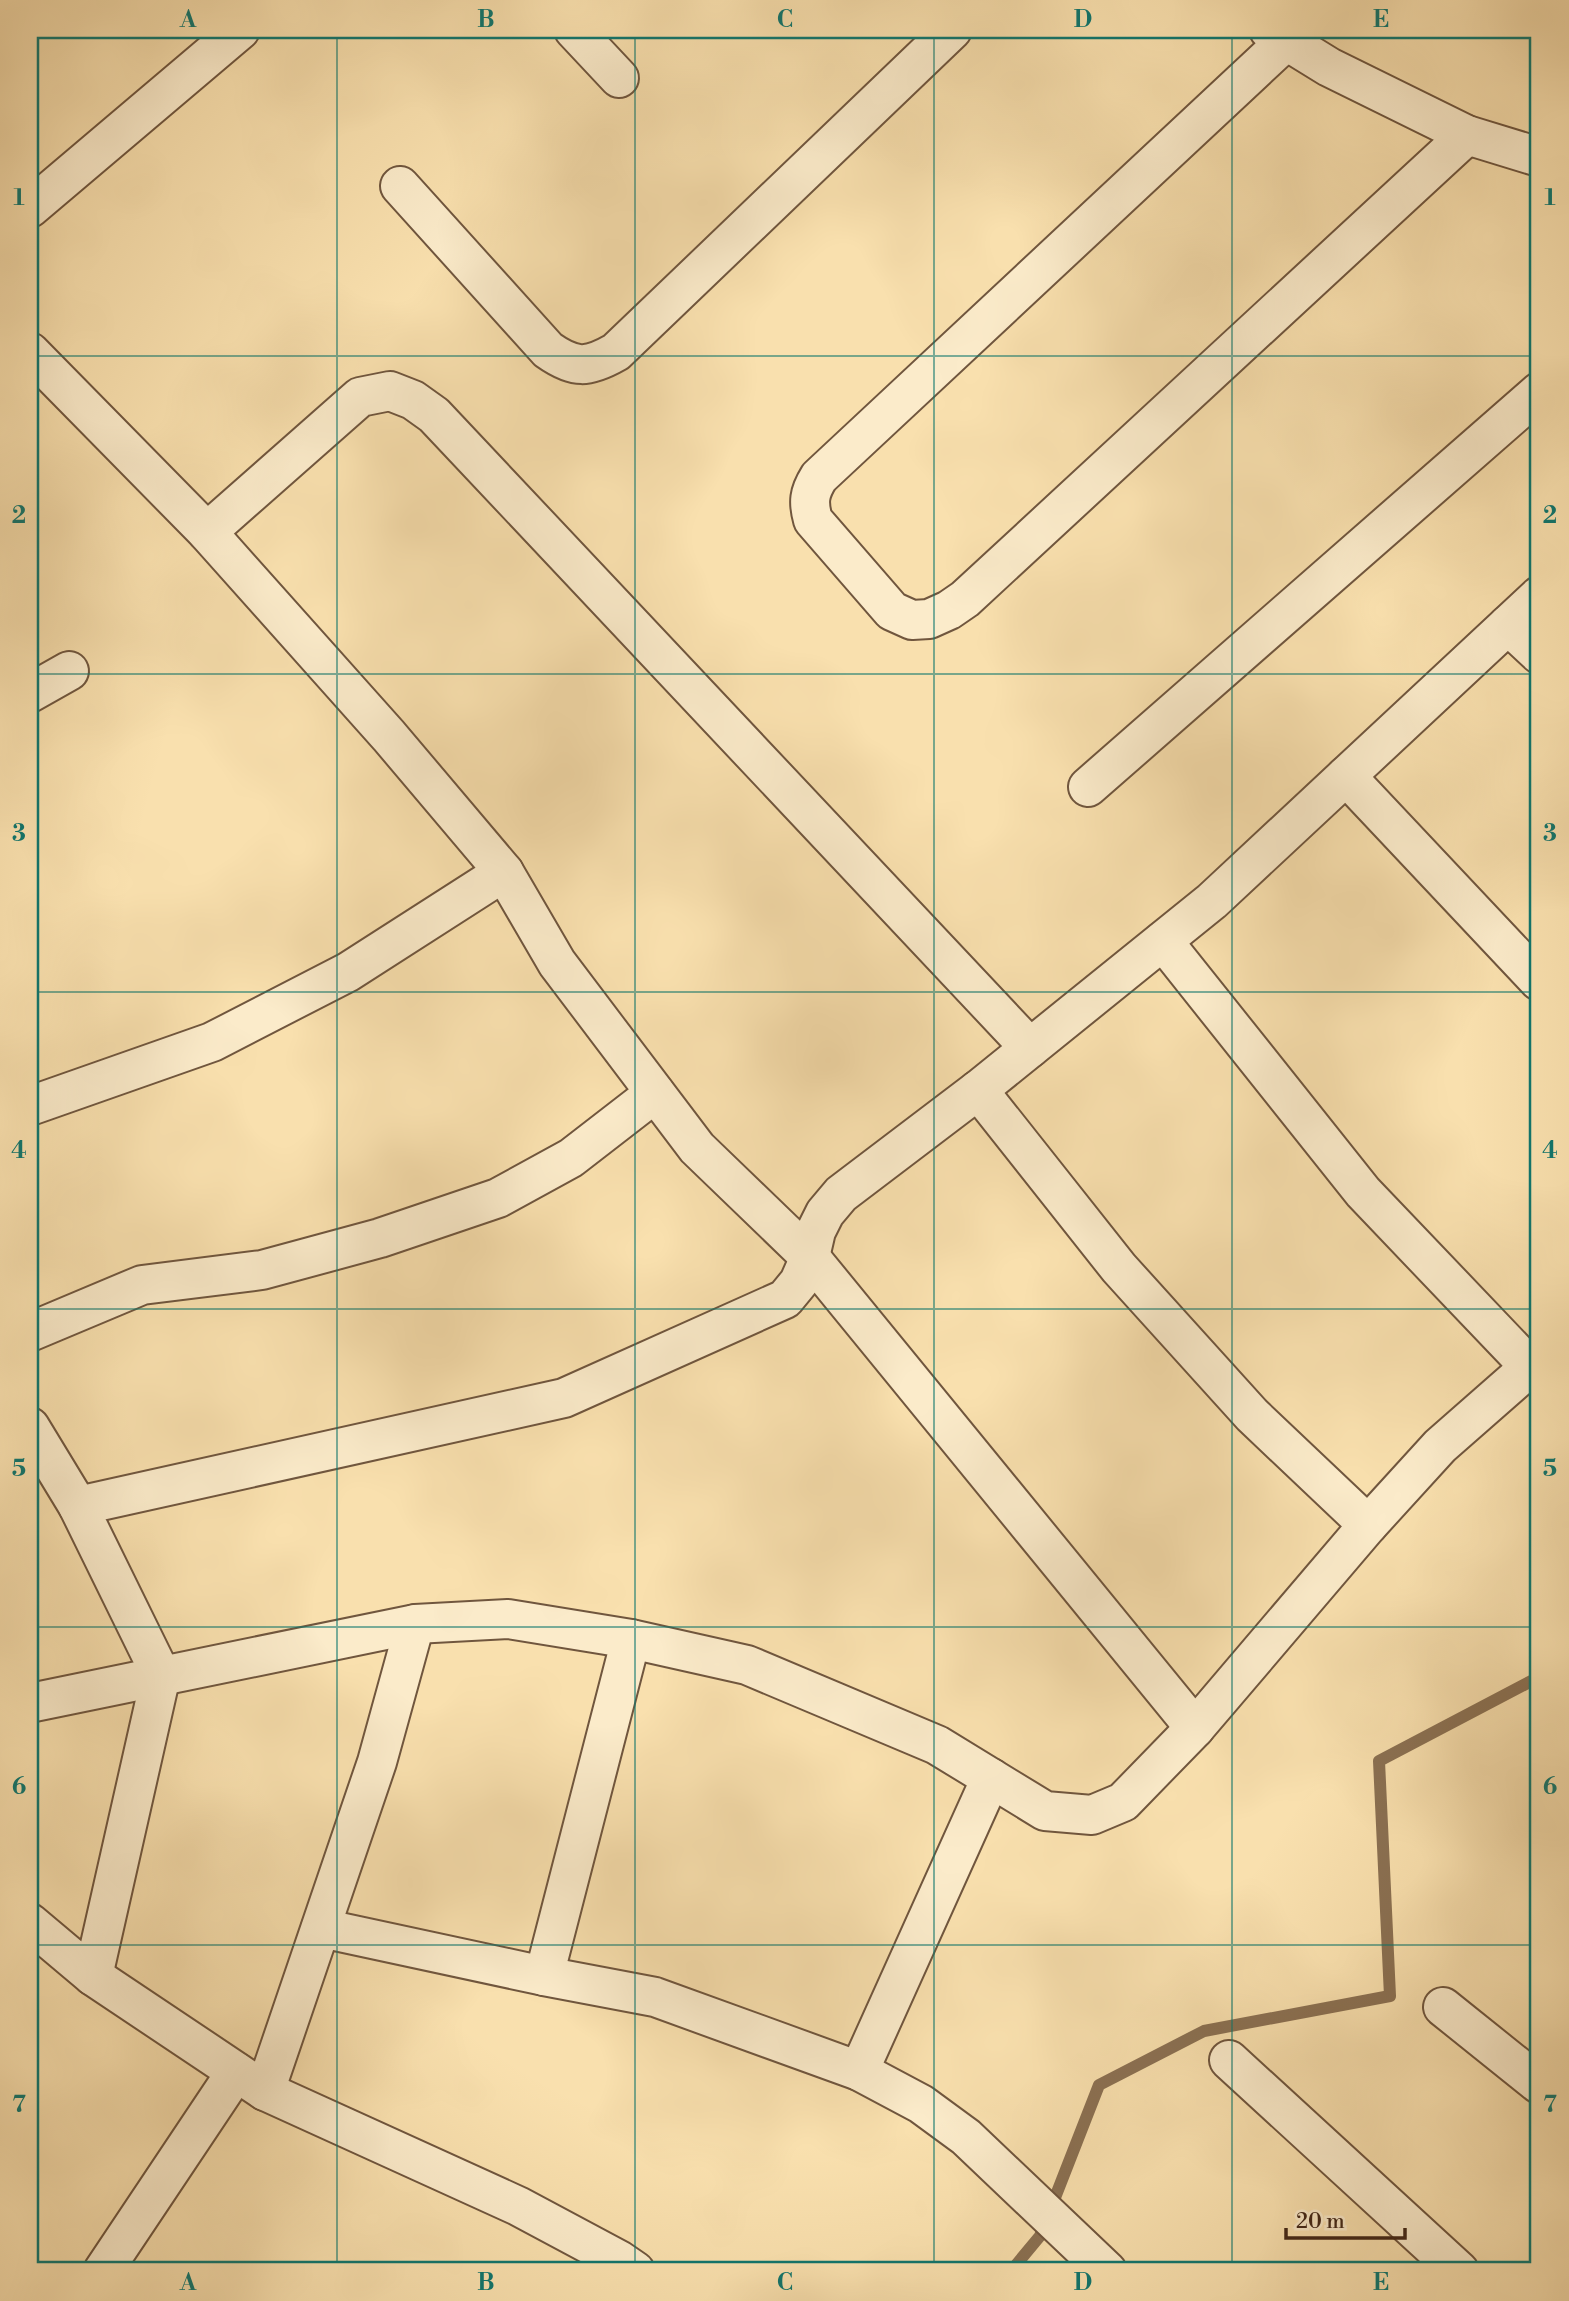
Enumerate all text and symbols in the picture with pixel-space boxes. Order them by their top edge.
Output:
text: A [179,6,197,34]
text: B [477,6,495,34]
text: C [777,6,793,34]
text: D [1074,6,1092,34]
text: E [1373,6,1389,34]
text: 1 [13,184,25,212]
text: 1 [1544,184,1556,212]
text: 2 [12,502,26,530]
text: 2 [1543,502,1557,530]
text: 3 [12,820,26,848]
text: 3 [1543,820,1557,848]
text: 4 [11,1137,27,1165]
text: 4 [1542,1137,1558,1165]
text: 5 [12,1455,26,1483]
text: 5 [1543,1455,1557,1483]
text: 6 [12,1773,26,1801]
text: 6 [1543,1773,1557,1801]
text: 7 [12,2091,26,2119]
text: 7 [1543,2091,1557,2119]
scale bar [1286,2196,1404,2240]
text: 20 m [1296,2209,1345,2235]
text: A [179,2269,197,2297]
text: B [477,2269,495,2297]
text: C [777,2269,793,2297]
text: D [1074,2269,1092,2297]
text: E [1373,2269,1389,2297]

